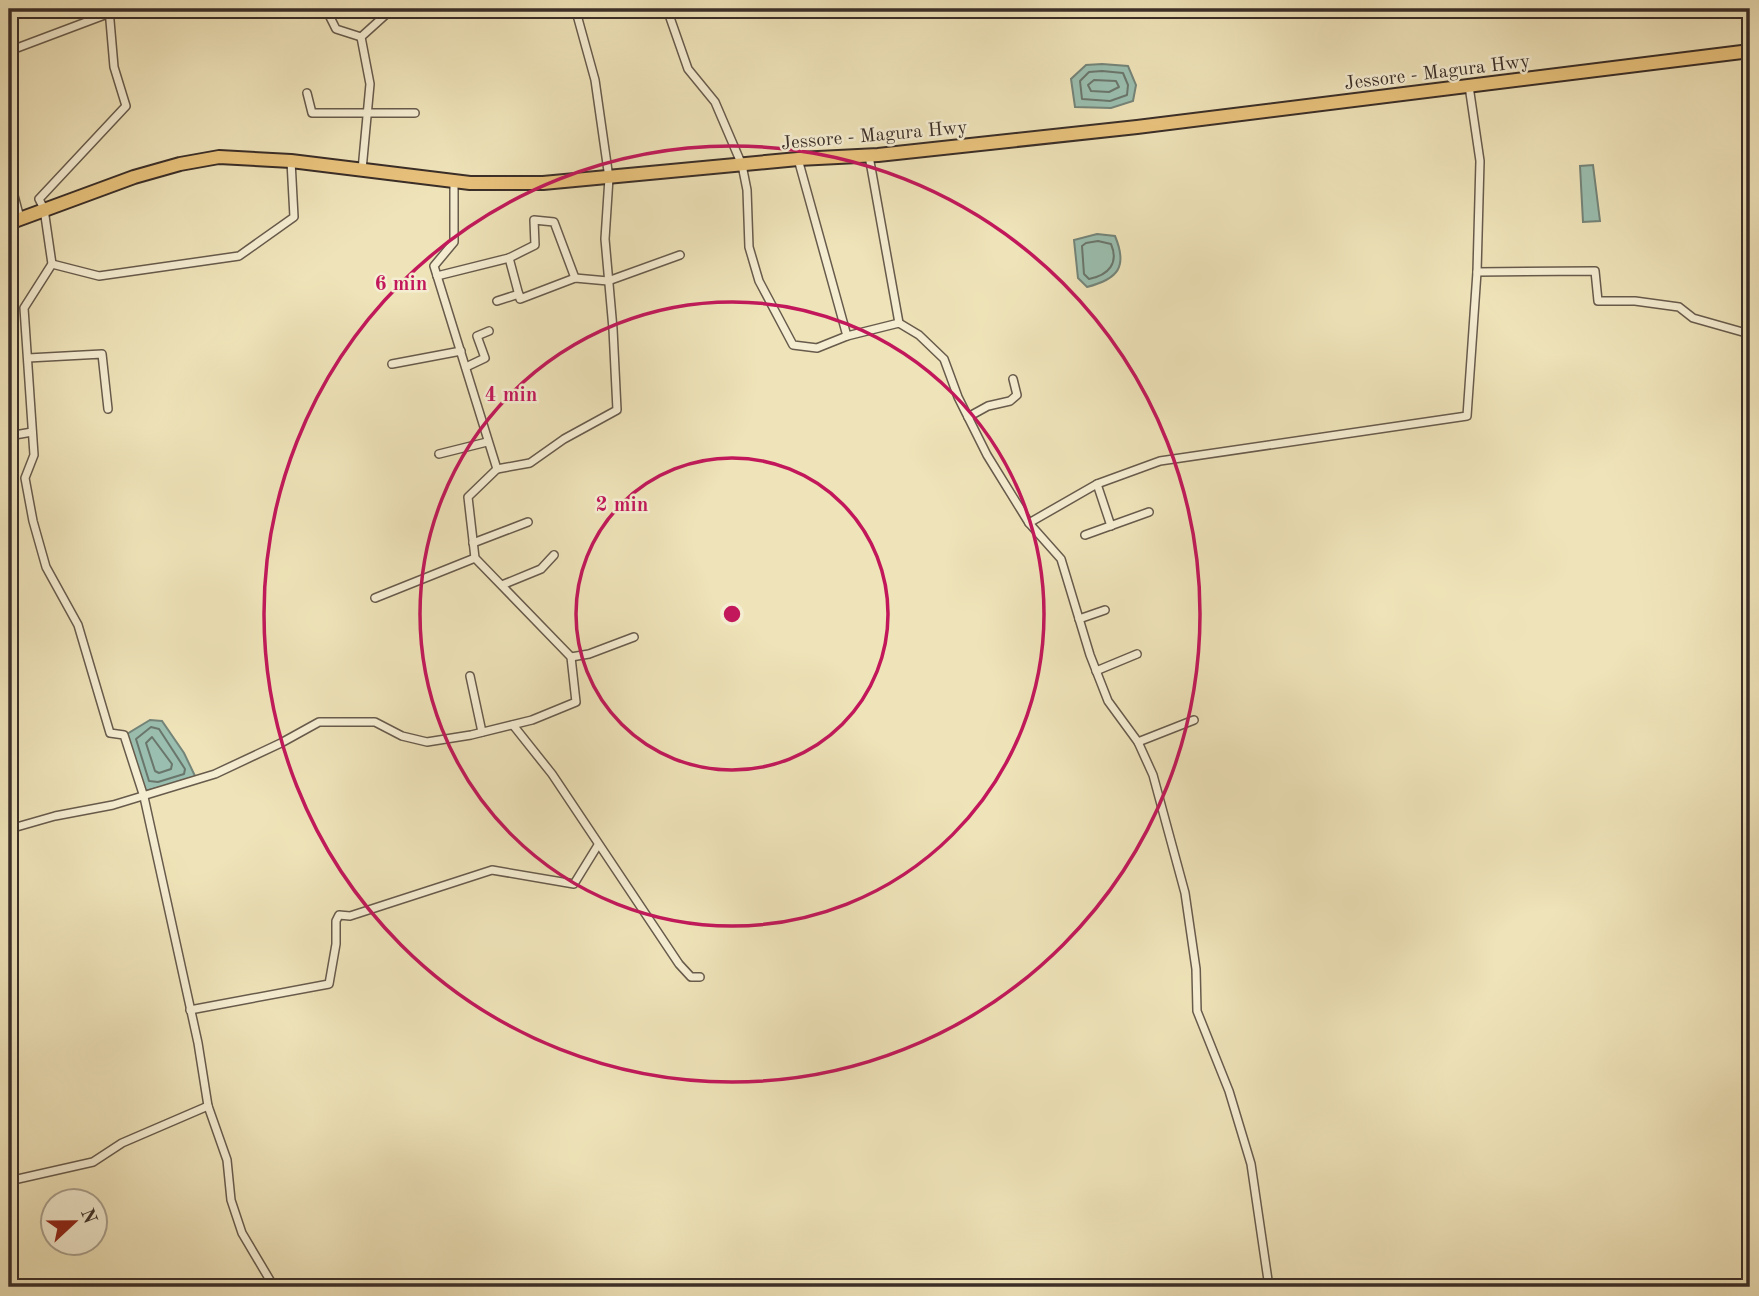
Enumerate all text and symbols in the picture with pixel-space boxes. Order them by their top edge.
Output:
street label: Jessore - Magura Hwy [1343,53,1531,94]
street label: Jessore - Magura Hwy [780,119,968,154]
text: 6 min [375,274,427,295]
text: 4 min [485,385,537,406]
text: 2 min [596,495,648,516]
centre of rings [720,602,744,626]
north arrow [38,1188,108,1258]
text: N [76,1206,99,1227]

